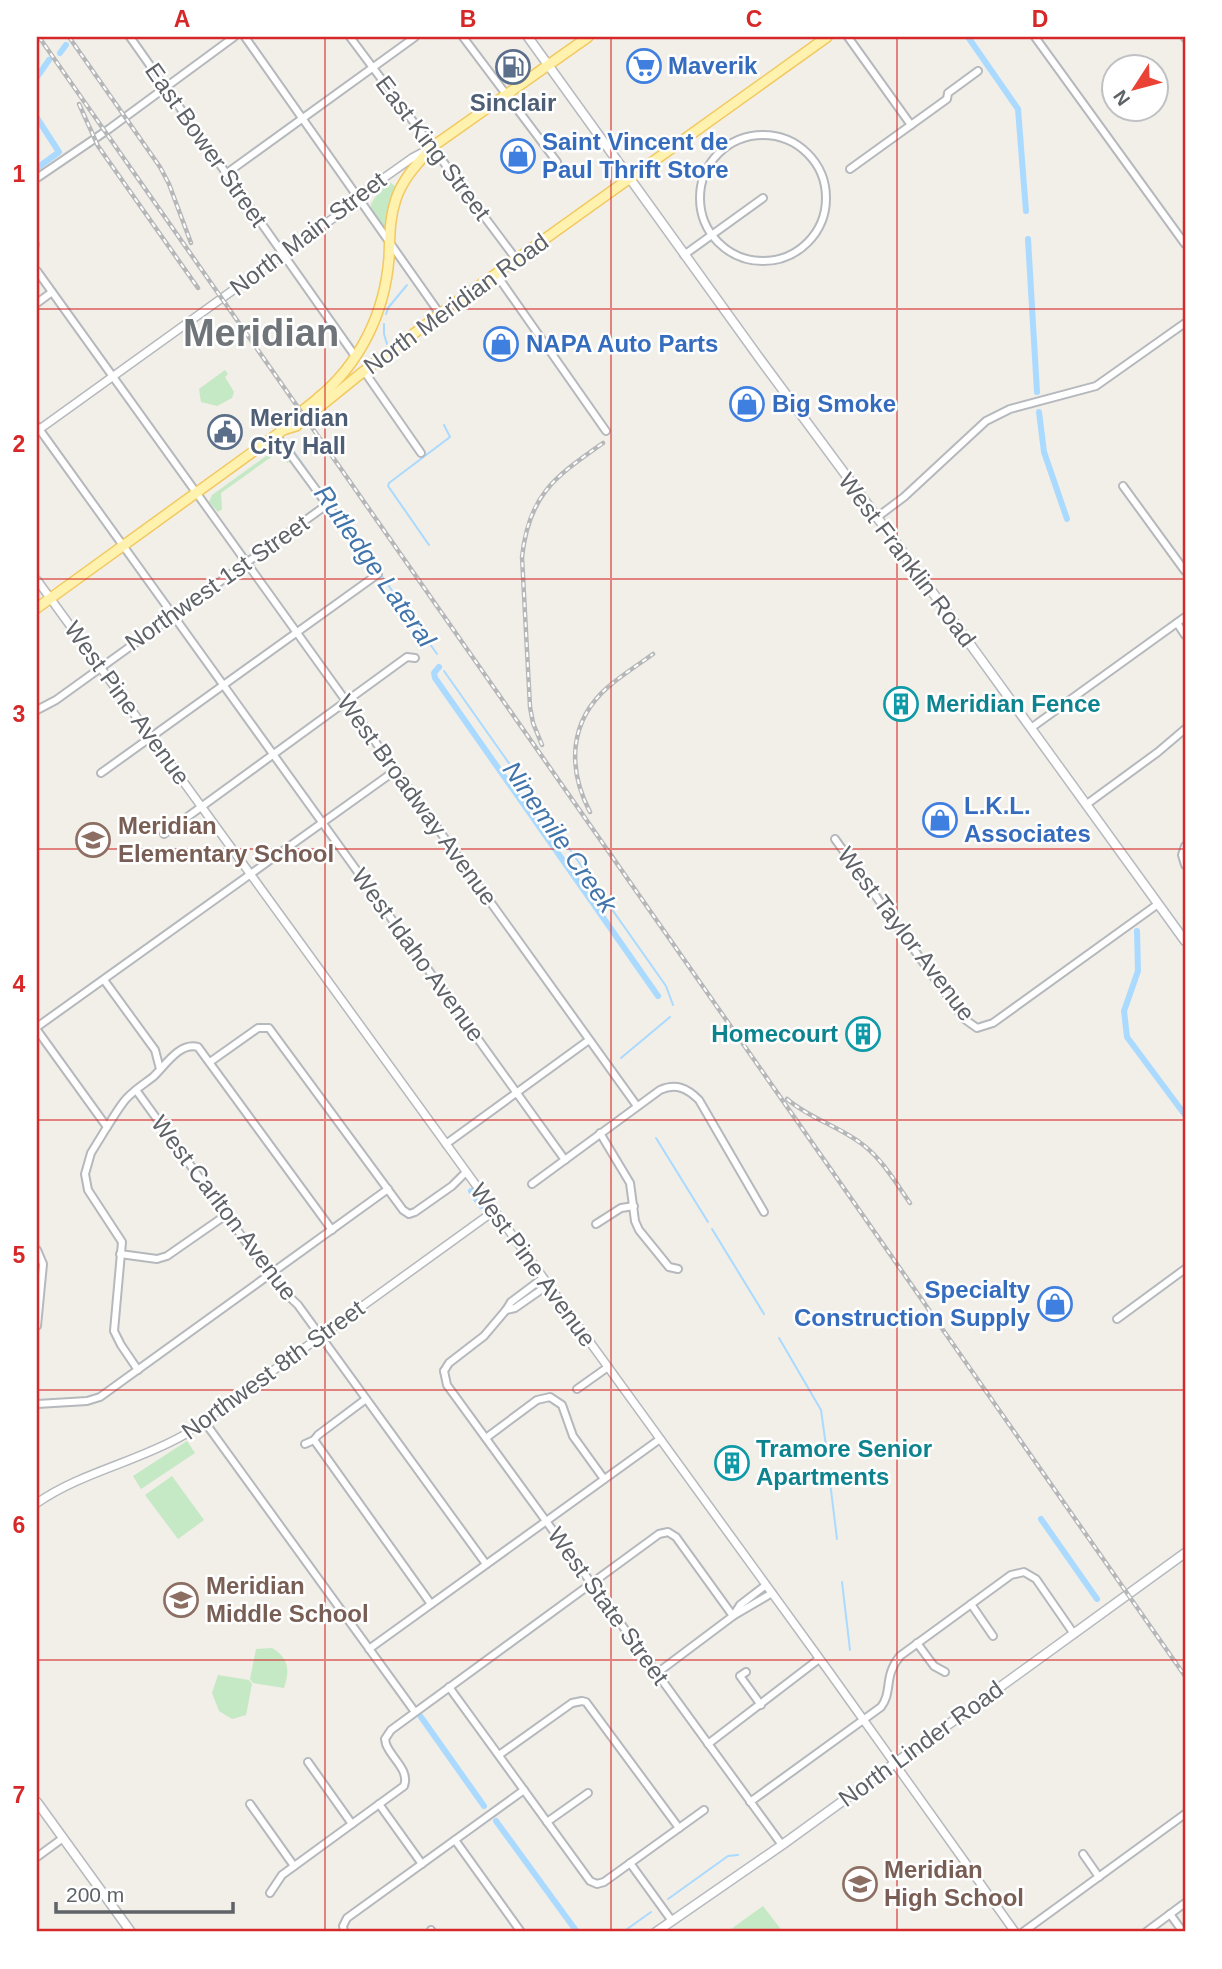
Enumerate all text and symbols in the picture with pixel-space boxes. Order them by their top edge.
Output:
text: A [174,6,190,32]
text: B [460,6,476,32]
text: C [746,6,762,32]
text: D [1032,6,1048,32]
supermarket icon: Maverik [625,47,663,85]
fuel station icon: Sinclair [494,48,532,86]
place label: Maverik [668,52,758,79]
north arrow [1100,52,1170,122]
street label: East Bower Street [140,58,273,232]
street label: East King Street [370,70,497,225]
text: N [1109,86,1134,109]
place label: Sinclair [470,89,556,116]
place label: Saint Vincent de Paul Thrift Store [542,128,729,183]
shop icon: Saint Vincent de Paul Thrift Store [499,137,537,175]
text: 1 [13,161,26,187]
street label: North Main Street [224,166,391,301]
street label: North Meridian Road [358,228,553,380]
district label: Meridian [183,312,339,354]
shop icon: NAPA Auto Parts [482,325,520,363]
place label: NAPA Auto Parts [526,330,718,357]
shop icon: Big Smoke [728,385,766,423]
place label: Big Smoke [772,390,896,417]
place label: Meridian City Hall [250,404,349,459]
public building icon: Meridian City Hall [206,413,244,451]
text: 2 [13,431,25,457]
street label: West Franklin Road [833,468,981,652]
water label: Rutledge Lateral [308,479,443,654]
street label: Northwest 1st Street [120,509,314,656]
street label: West Pine Avenue [59,616,196,790]
building icon: Meridian Fence [882,685,920,723]
street label: West Broadway Avenue [332,689,503,910]
place label: Meridian Fence [926,690,1101,717]
text: 3 [13,701,25,727]
water label: Ninemile Creek [497,756,624,920]
place label: L.K.L. Associates [964,792,1091,847]
shop icon: L.K.L. Associates [921,801,959,839]
place label: Meridian Elementary School [118,812,334,867]
school or university icon: Meridian Elementary School [74,821,112,859]
street label: West Taylor Avenue [832,841,981,1026]
street label: West Idaho Avenue [347,863,490,1046]
text: 4 [13,971,26,997]
building icon: Homecourt [844,1015,882,1053]
place label: Homecourt [711,1020,838,1047]
street label: West Carlton Avenue [146,1110,303,1306]
street label: West Pine Avenue [465,1178,602,1352]
text: 5 [13,1242,26,1268]
place label: Specialty Construction Supply [794,1276,1031,1331]
shop icon: Specialty Construction Supply [1036,1285,1074,1323]
street label: Northwest 8th Street [176,1294,369,1445]
place label: Tramore Senior Apartments [756,1435,932,1490]
building icon: Tramore Senior Apartments [713,1444,751,1482]
text: 6 [13,1512,25,1538]
street label: West State Street [542,1522,675,1690]
place label: Meridian Middle School [206,1572,369,1627]
school or university icon: Meridian Middle School [162,1581,200,1619]
street label: North Linder Road [833,1675,1008,1812]
text: 7 [13,1782,25,1808]
place label: Meridian High School [884,1856,1024,1911]
school or university icon: Meridian High School [841,1865,879,1903]
scale bar [56,1871,233,1915]
text: 200 m [66,1883,124,1906]

